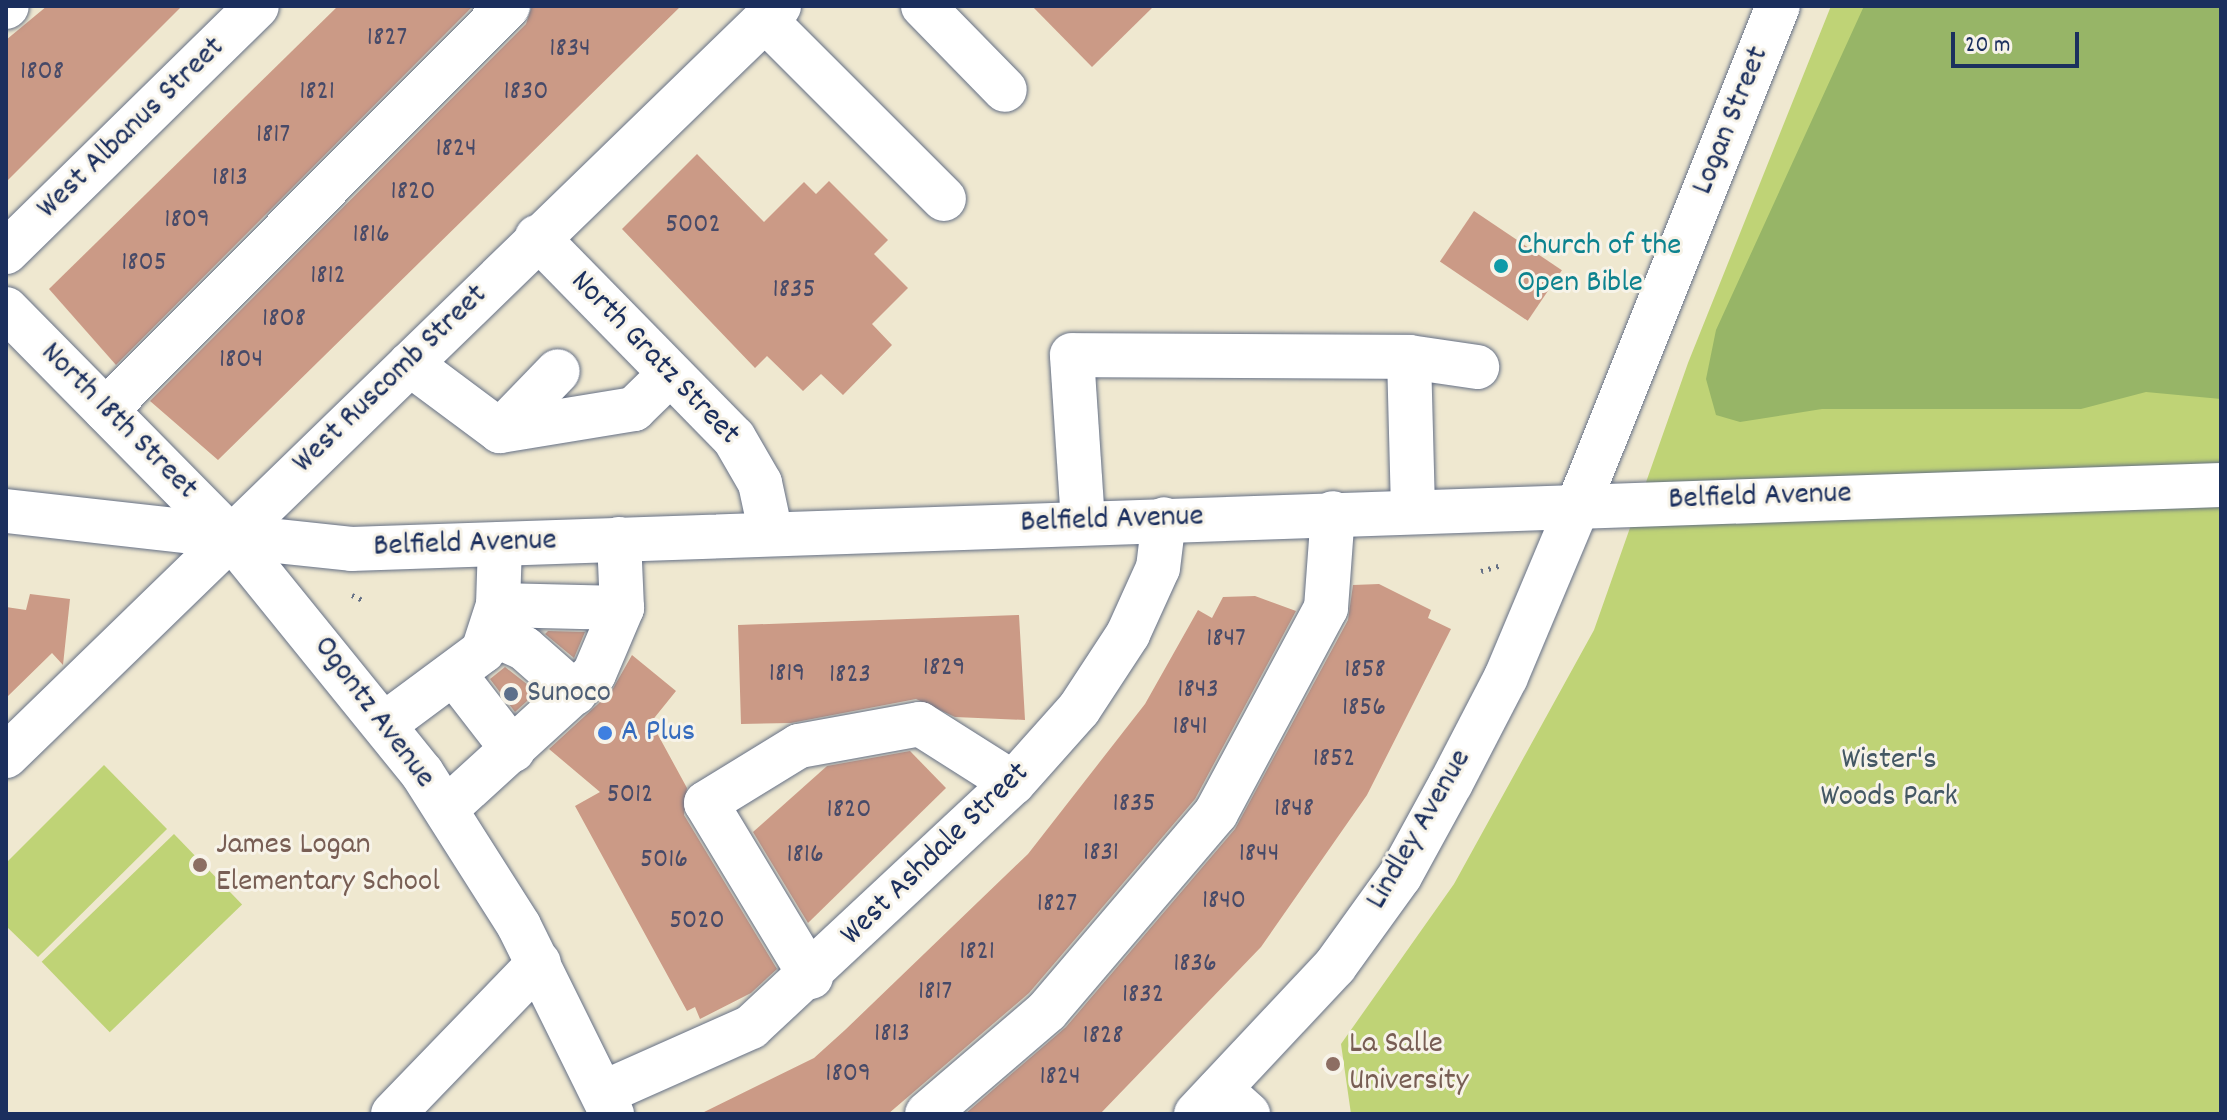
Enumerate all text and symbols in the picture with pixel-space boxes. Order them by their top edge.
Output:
scale bar [1955,16,2083,66]
house number: 1827 [367,22,407,56]
text: 20 m [1965,29,2011,63]
street label: West Albanus Street [30,30,234,228]
house number: 1834 [549,33,591,67]
street label: Logan Street [1685,41,1779,201]
house number: 1808 [20,56,64,90]
house number: 1821 [299,76,335,110]
house number: 1830 [503,76,549,110]
house number: 1817 [256,119,290,153]
house number: 1824 [435,133,477,167]
house number: 1813 [212,162,248,196]
house number: 1820 [391,176,435,210]
house number: 1809 [164,204,210,238]
house number: 5002 [665,209,721,243]
house number: 1816 [352,219,390,253]
place label: Church of the Open Bible [1517,229,1681,304]
house number: 1805 [121,247,167,281]
marker: Church of the Open Bible [1492,257,1510,275]
house number: 1812 [310,260,346,294]
street label: North Gratz Street [561,264,747,454]
house number: 1835 [773,274,815,308]
street label: West Ruscomb Street [286,277,496,483]
house number: 1808 [262,303,306,337]
street label: North 18th Street [31,335,205,509]
house number: 1804 [219,344,263,378]
street label: Belfield Avenue [1668,476,1852,520]
street label: Belfield Avenue [1020,499,1204,543]
street label: Belfield Avenue [373,523,557,567]
house number: 1847 [1206,623,1246,657]
street label: Ogontz Avenue [303,629,443,797]
house number: 1829 [923,652,965,686]
house number: 1858 [1344,654,1386,688]
house number: 1819 [769,658,805,692]
house number: 1823 [829,659,871,693]
house number: 1843 [1177,674,1219,708]
place label: Sunoco [527,675,611,713]
marker: Sunoco [502,685,520,703]
house number: 1856 [1342,692,1386,726]
house number: 1841 [1172,711,1208,745]
place label: A Plus [621,714,695,752]
marker: A Plus [596,724,614,742]
house number: 1852 [1313,743,1355,777]
street label: Lindley Avenue [1359,743,1481,917]
park label: Wister's Woods Park [1820,743,1958,818]
street label: West Ashdale Street [834,755,1038,955]
house number: 5012 [607,779,653,813]
house number: 1835 [1113,788,1155,822]
house number: 1848 [1274,793,1314,827]
house number: 1820 [827,794,871,828]
place label: James Logan Elementary School [216,828,440,903]
house number: 1831 [1083,837,1119,871]
house number: 1844 [1239,838,1279,872]
house number: 1816 [786,839,824,873]
house number: 5016 [640,844,688,878]
marker: James Logan Elementary School [191,856,209,874]
house number: 1840 [1202,885,1246,919]
house number: 1827 [1037,888,1077,922]
house number: 5020 [669,905,725,939]
house number: 1821 [959,936,995,970]
house number: 1836 [1173,948,1217,982]
house number: 1817 [918,976,952,1010]
house number: 1832 [1122,979,1164,1013]
house number: 1813 [874,1018,910,1052]
house number: 1828 [1083,1020,1123,1054]
place label: La Salle University [1349,1027,1468,1102]
marker: La Salle University [1324,1055,1342,1073]
house number: 1809 [825,1058,871,1092]
house number: 1824 [1039,1061,1081,1095]

